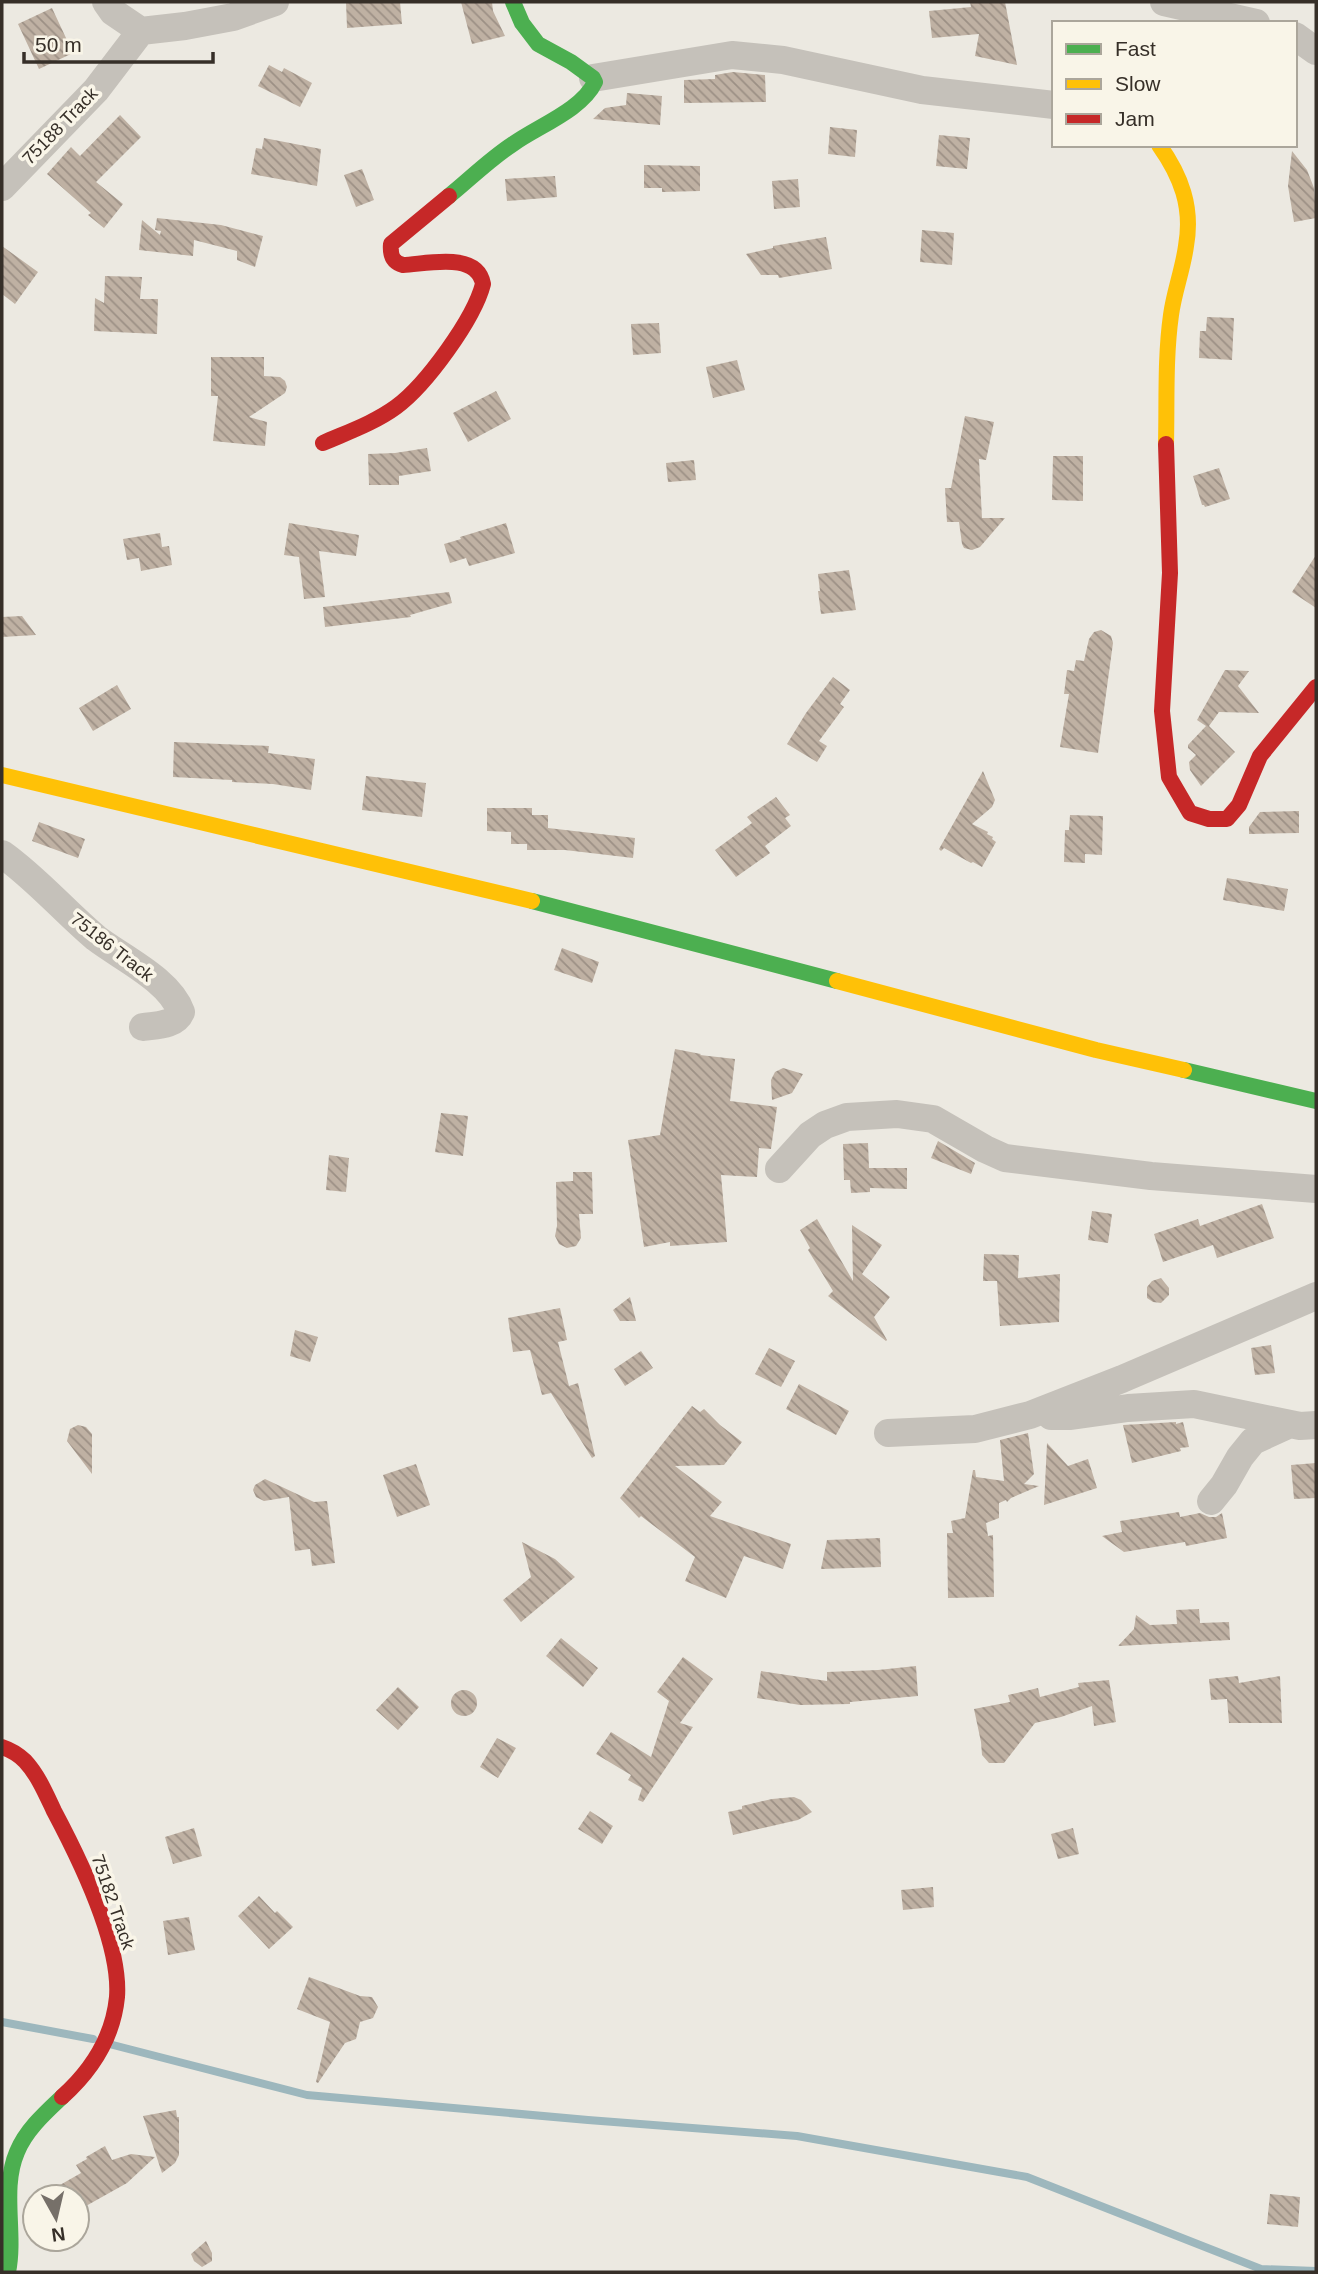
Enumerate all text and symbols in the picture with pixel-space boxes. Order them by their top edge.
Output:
scale bar [24,21,214,65]
legend [1052,21,1297,147]
text: 50 m [35,33,82,56]
text: Fast [1115,37,1156,60]
text: Slow [1115,72,1161,95]
street label: 75188 Track [18,83,102,169]
text: Jam [1115,107,1155,130]
street label: 75186 Track [67,909,158,986]
street label: 75182 Track [87,1852,139,1953]
north arrow [21,2183,91,2253]
text: N [50,2223,67,2246]

